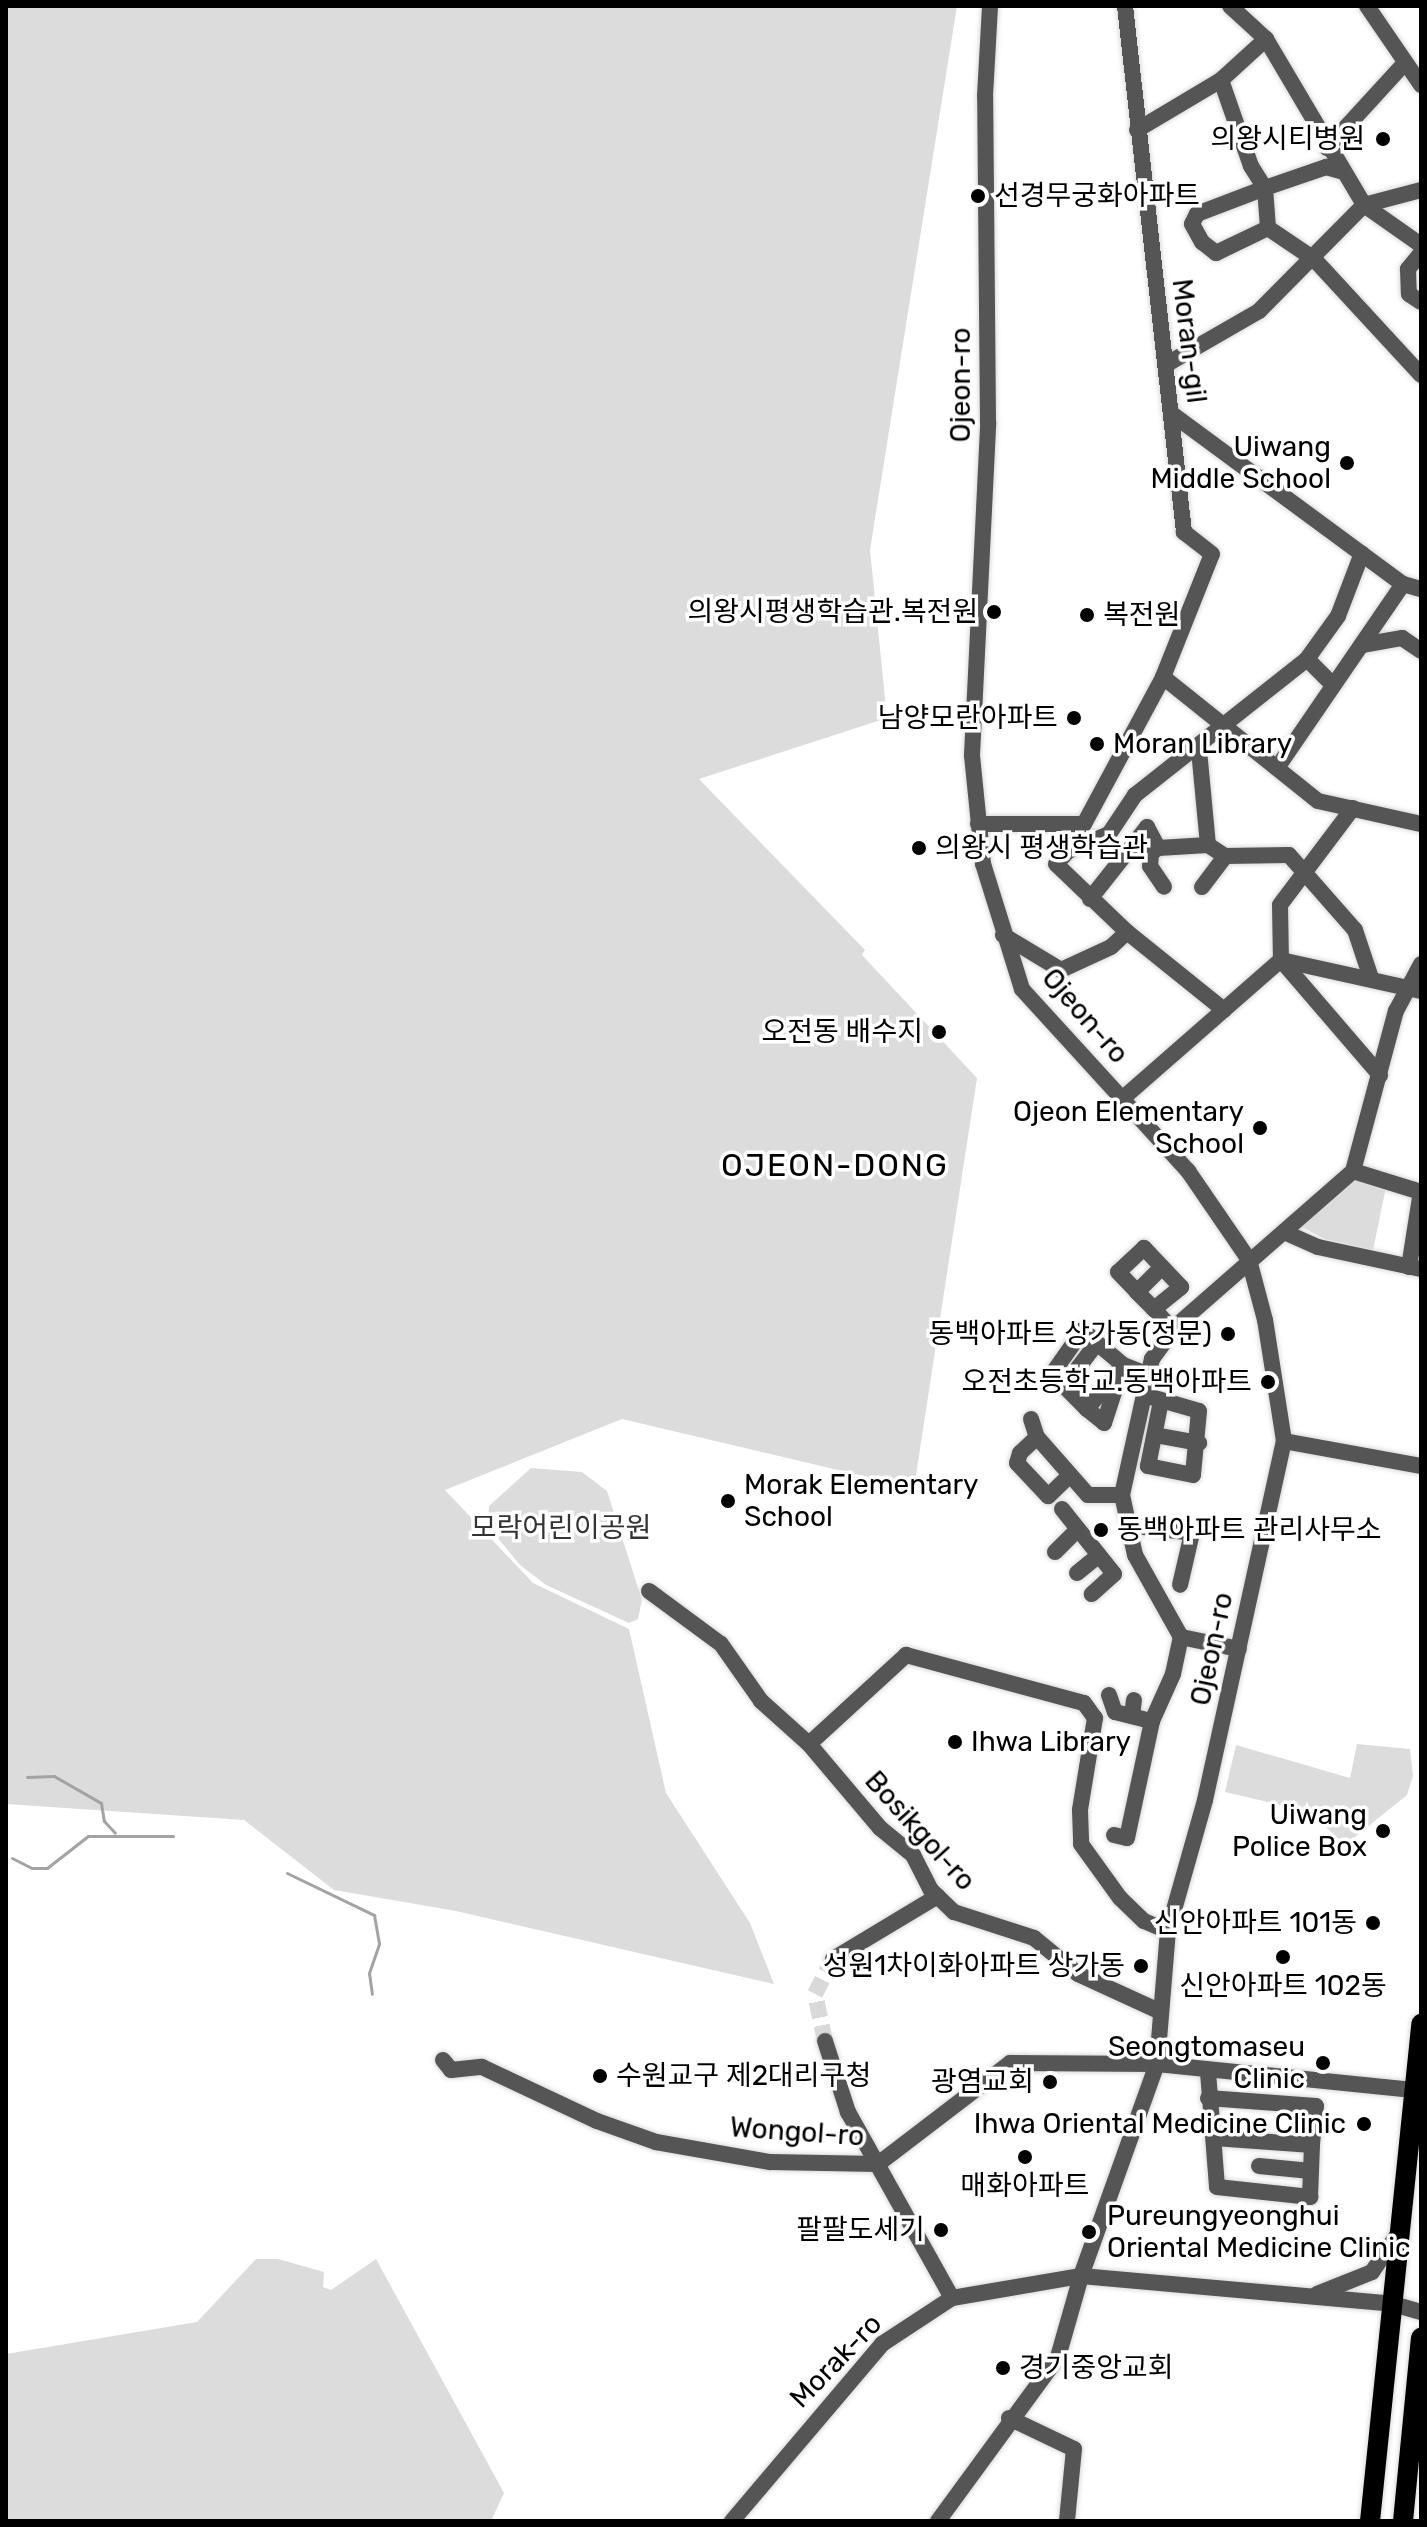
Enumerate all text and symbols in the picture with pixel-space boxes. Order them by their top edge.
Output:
place label: 의왕시티병원 [1210,122,1365,156]
marker: 의왕시티병원 [1372,128,1394,150]
place label: 선경무궁화아파트 [994,179,1200,213]
marker: 선경무궁화아파트 [969,187,987,205]
street label: Moran-gil [1165,277,1213,405]
street label: Ojeon-ro [944,328,978,442]
place label: Uiwang Middle School [1150,430,1331,496]
marker: Uiwang Middle School [1338,454,1356,472]
place label: 의왕시평생학습관.복전원 [688,595,978,629]
place label: 복전원 [1103,598,1180,632]
marker: 의왕시평생학습관.복전원 [985,603,1003,621]
marker: 복전원 [1078,606,1096,624]
place label: 남양모란아파트 [878,701,1058,735]
marker: 남양모란아파트 [1065,709,1083,727]
place label: Moran Library [1113,727,1292,761]
marker: Moran Library [1088,735,1106,753]
place label: 의왕시 평생학습관 [935,831,1148,865]
marker: 의왕시 평생학습관 [910,839,928,857]
street label: Ojeon-ro [1035,962,1135,1070]
place label: 오전동 배수지 [762,1015,923,1049]
marker: 오전동 배수지 [930,1023,948,1041]
place label: Ojeon Elementary School [1013,1095,1244,1161]
marker: Ojeon Elementary School [1251,1119,1269,1137]
district label: OJEON-DONG [721,1146,949,1184]
place label: 동백아파트 상가동(정문) [929,1317,1212,1351]
marker: 동백아파트 상가동(정문) [1219,1325,1237,1343]
place label: 오전초등학교.동백아파트 [962,1365,1252,1399]
marker: 오전초등학교.동백아파트 [1259,1373,1277,1391]
place label: Morak Elementary School [744,1468,979,1534]
marker: Morak Elementary School [719,1492,737,1510]
park label: 모락어린이공원 [471,1511,651,1545]
place label: 동백아파트 관리사무소 [1117,1513,1381,1547]
marker: 동백아파트 관리사무소 [1092,1521,1110,1539]
street label: Ojeon-ro [1184,1589,1240,1709]
place label: Ihwa Library [971,1725,1131,1759]
marker: Ihwa Library [946,1733,964,1751]
street label: Bosikgol-ro [858,1764,982,1898]
place label: Uiwang Police Box [1232,1798,1367,1864]
marker: Uiwang Police Box [1374,1822,1392,1840]
place label: 신안아파트 101동 [1154,1906,1357,1940]
marker: 신안아파트 101동 [1364,1914,1382,1932]
marker: 신안아파트 102동 [1274,1948,1292,1966]
place label: 성원1차이화아파트 상가동 [823,1949,1125,1983]
marker: 성원1차이화아파트 상가동 [1132,1957,1150,1975]
place label: 신안아파트 102동 [1179,1969,1387,2003]
place label: Seongtomaseu Clinic [1108,2030,1305,2096]
marker: Seongtomaseu Clinic [1312,2052,1334,2074]
place label: 수원교구 제2대리구청 [616,2059,871,2093]
place label: 광염교회 [931,2065,1034,2099]
marker: 수원교구 제2대리구청 [591,2067,609,2085]
marker: 광염교회 [1041,2073,1059,2091]
place label: Ihwa Oriental Medicine Clinic [974,2107,1346,2141]
street label: Wongol-ro [729,2111,865,2153]
marker: Ihwa Oriental Medicine Clinic [1353,2113,1375,2135]
marker: 매화아파트 [1016,2148,1034,2166]
place label: 매화아파트 [961,2169,1089,2203]
place label: Pureungyeonghui Oriental Medicine Clinic [1107,2199,1410,2265]
place label: 팔팔도세기 [796,2213,925,2247]
marker: 팔팔도세기 [932,2221,950,2239]
marker: Pureungyeonghui Oriental Medicine Clinic [1078,2221,1100,2243]
street label: Morak-ro [783,2307,889,2415]
place label: 경기중앙교회 [1019,2351,1174,2385]
marker: 경기중앙교회 [994,2359,1012,2377]

